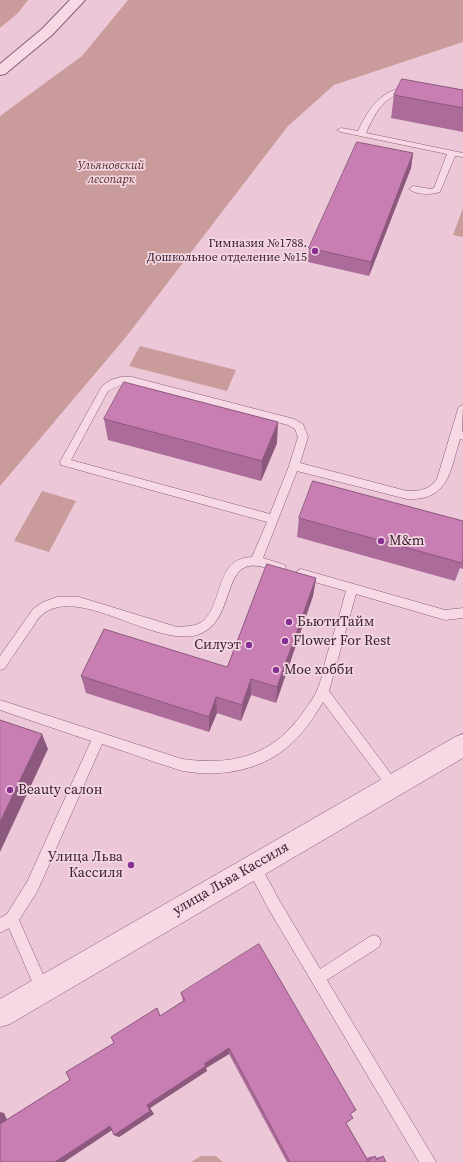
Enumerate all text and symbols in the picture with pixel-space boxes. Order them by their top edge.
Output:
park label: Ульяновский лесопарк [78,159,144,187]
place label: Гимназия №1788. Дошкольное отделение №15 [147,237,307,265]
marker: Гимназия №1788. Дошкольное отделение №15 [310,246,320,256]
place label: M&m [389,533,424,549]
marker: M&m [376,536,386,546]
place label: БьютиТайм [297,614,374,630]
marker: БьютиТайм [284,617,294,627]
place label: Flower For Rest [293,633,391,649]
marker: Flower For Rest [280,636,290,646]
place label: Силуэт [194,637,241,653]
marker: Силуэт [244,640,254,650]
place label: Мое хобби [284,662,353,678]
marker: Мое хобби [271,665,281,675]
place label: Beauty салон [18,782,103,798]
marker: Beauty салон [5,785,15,795]
street label: улица Льва Кассиля [170,839,292,919]
place label: Улица Льва Кассиля [48,849,123,882]
marker: Улица Льва Кассиля [126,860,136,870]

